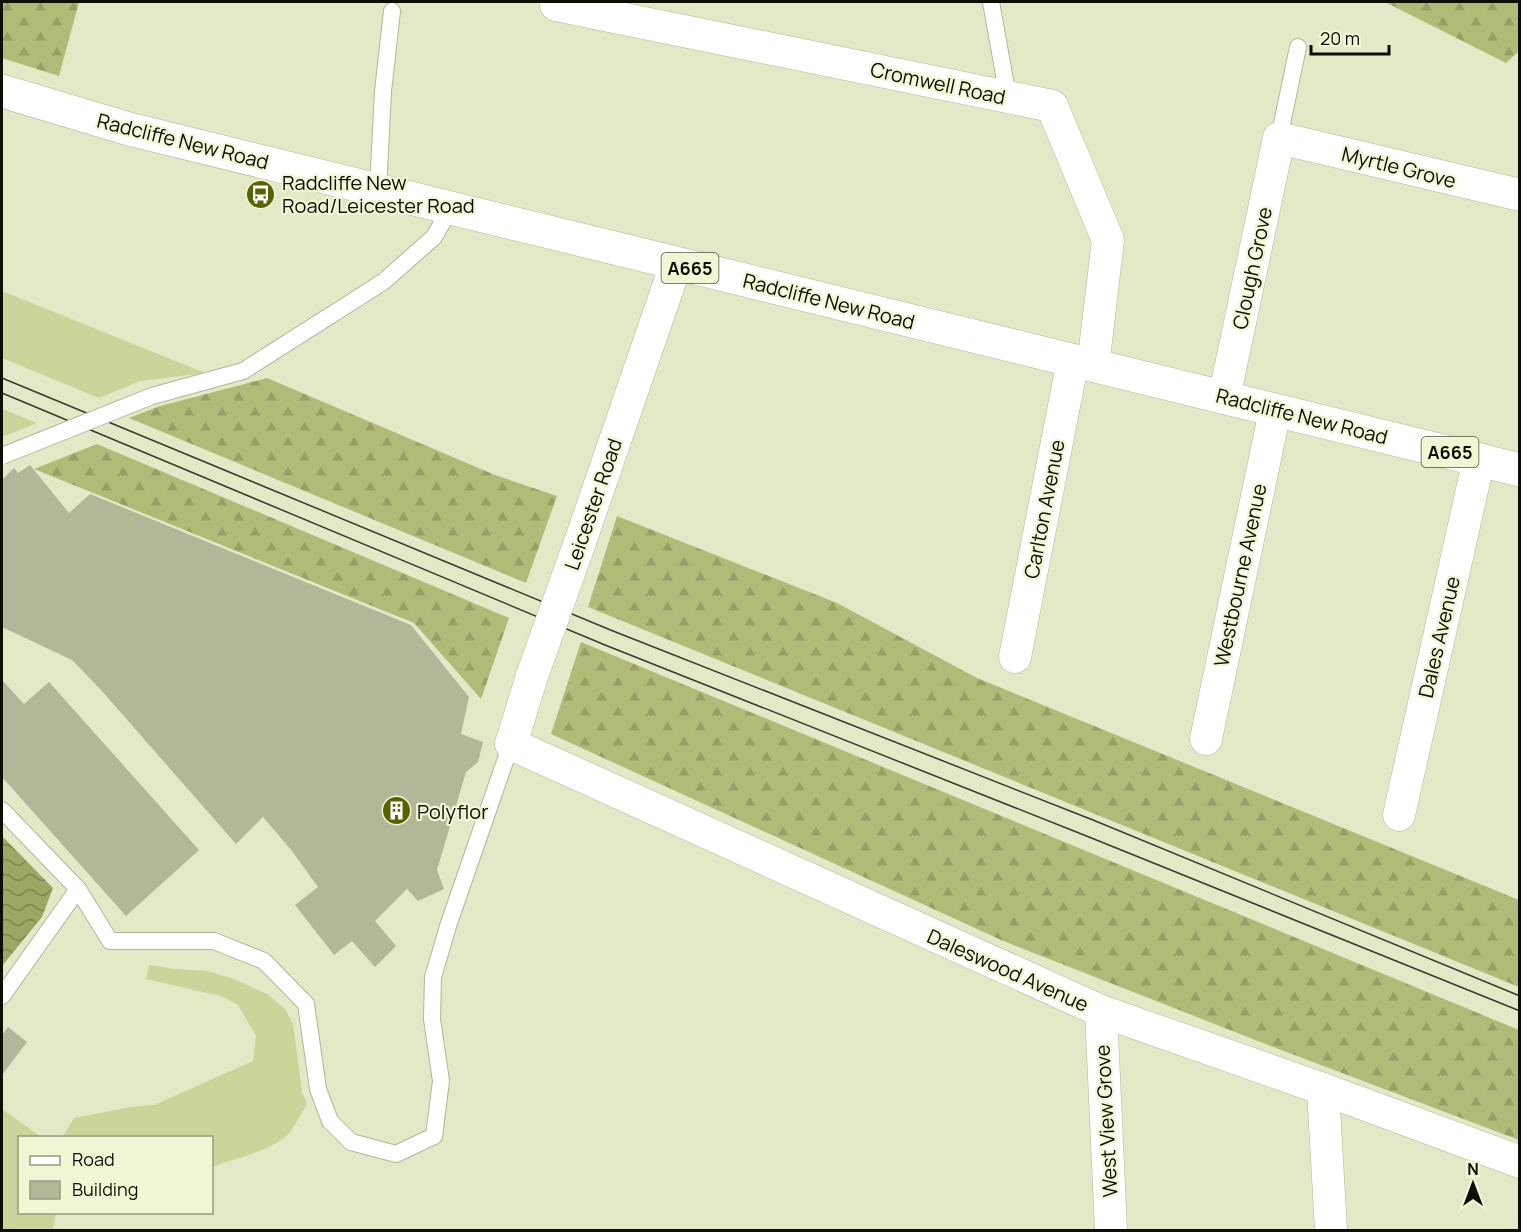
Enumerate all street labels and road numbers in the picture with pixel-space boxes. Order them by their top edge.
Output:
street label: Cromwell Road [868,56,1008,110]
street label: Radcliffe New Road [94,107,272,175]
street label: Myrtle Grove [1339,140,1459,194]
street label: Clough Grove [1226,204,1278,332]
road number: A665 [662,253,718,283]
street label: Radcliffe New Road [740,267,918,335]
street label: Radcliffe New Road [1213,382,1391,450]
street label: Leicester Road [558,435,628,573]
street label: Carlton Avenue [1017,437,1071,581]
road number: A665 [1422,437,1478,467]
street label: Westbourne Avenue [1207,481,1273,669]
street label: Dales Avenue [1412,574,1466,700]
street label: Daleswood Avenue [923,922,1093,1018]
street label: West View Grove [1089,1044,1123,1198]

